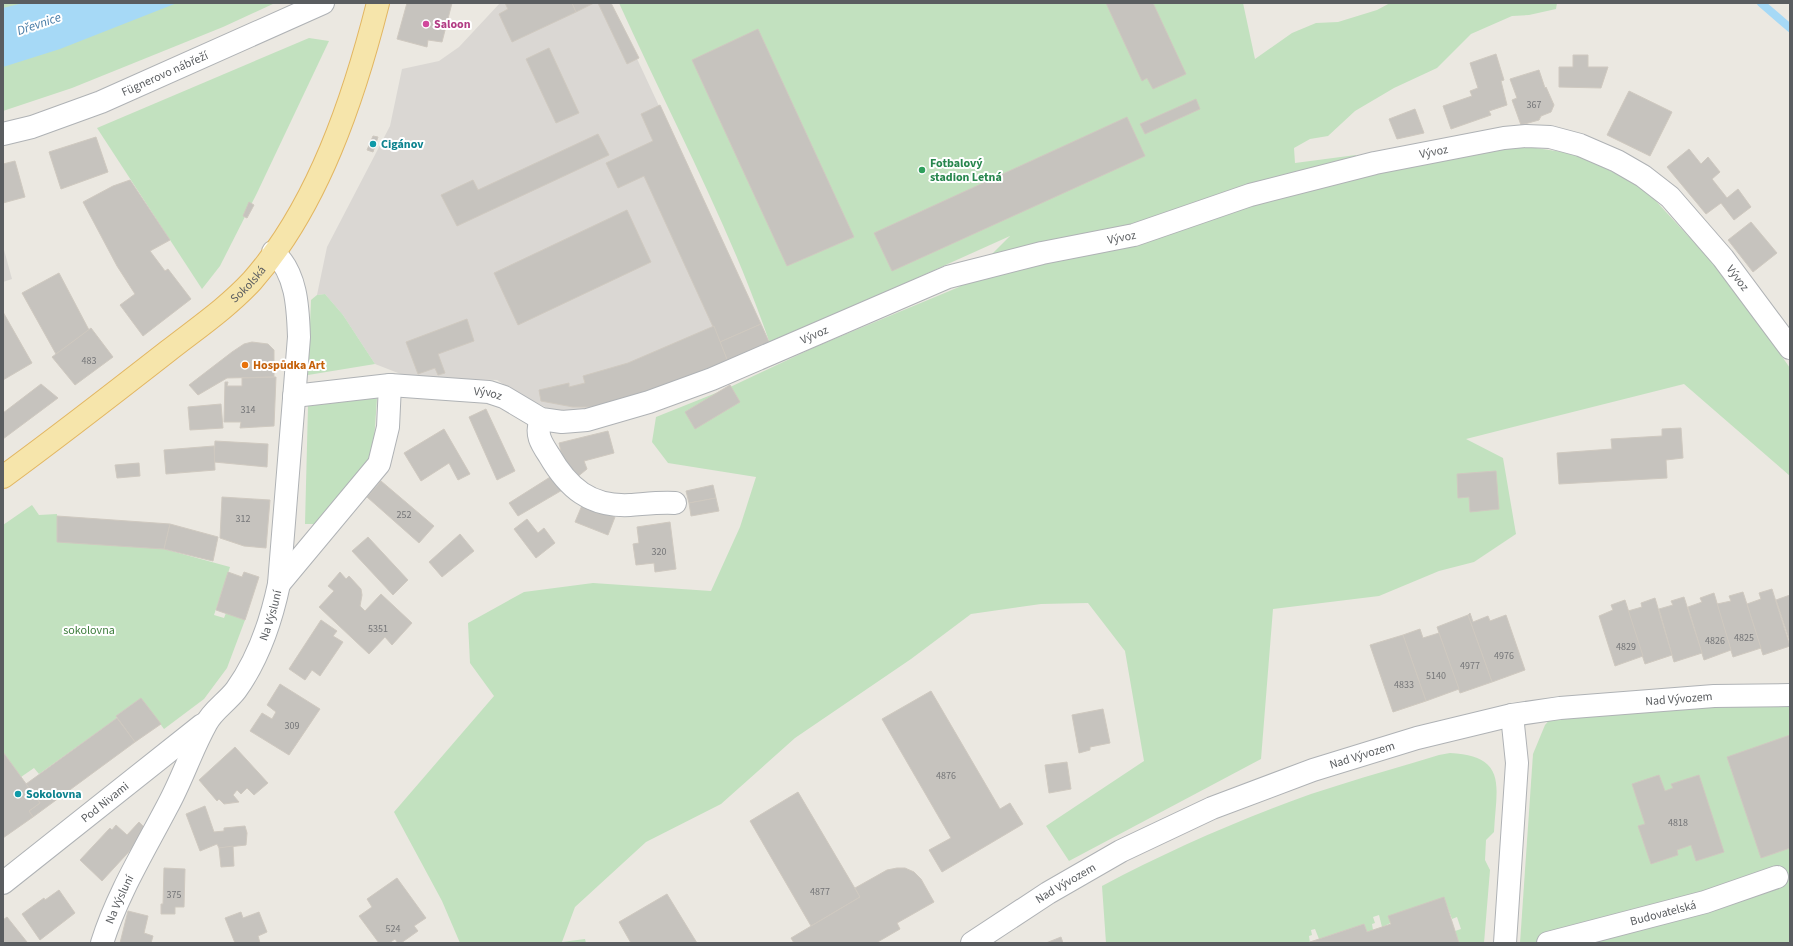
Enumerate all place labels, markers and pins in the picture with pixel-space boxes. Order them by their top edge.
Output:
place label: Saloon [434,16,471,33]
marker: Saloon [421,19,431,29]
place label: Cigánov [381,136,424,153]
marker: Cigánov [368,139,378,149]
place label: Fotbalový stadion Letná [930,155,1002,186]
marker: Fotbalový stadion Letná [917,165,927,175]
place label: Hospůdka Art [253,357,325,374]
marker: Hospůdka Art [240,360,250,370]
place label: Sokolovna [26,786,82,803]
marker: Sokolovna [13,789,23,799]

